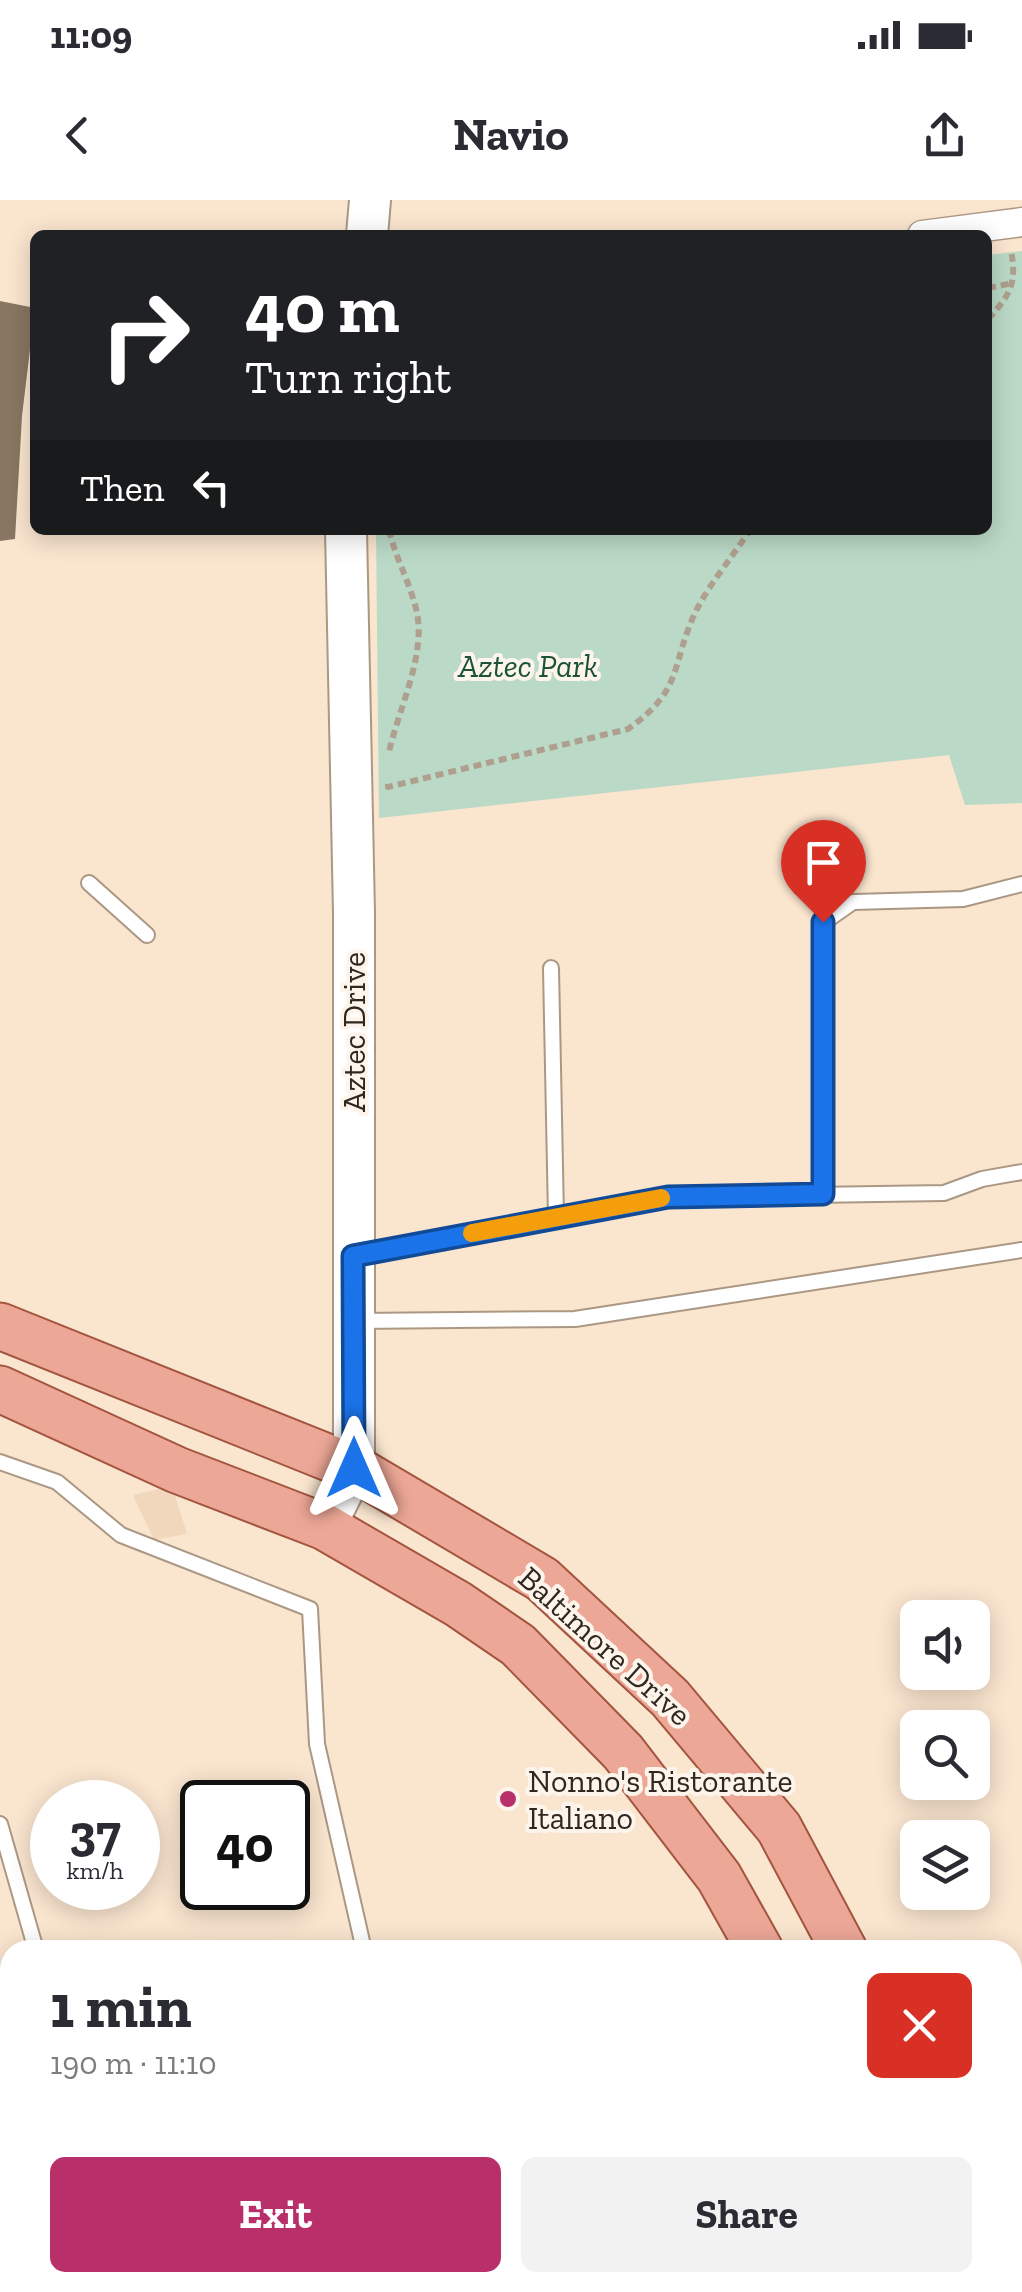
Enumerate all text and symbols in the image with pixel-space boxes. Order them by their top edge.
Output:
text: 11:09 [50,12,132,58]
icon: back [50,108,105,163]
text: Navio [453,108,569,162]
icon: share [917,108,972,163]
text: 40 m [245,266,400,350]
icon: right [80,270,210,400]
text: Turn right [245,351,451,405]
icon: left [184,460,239,515]
text: Then [80,465,164,511]
park label: Aztec Park [457,647,598,685]
pin [781,820,866,923]
icon: arrive [796,835,851,890]
street label: Aztec Drive [335,952,373,1112]
position arrow [302,1416,406,1520]
street label: Baltimore Drive [511,1559,699,1733]
map controls [900,1600,990,1910]
button: sound [900,1600,990,1690]
button: search [900,1710,990,1800]
place label: Nonno's Ristorante Italiano [528,1762,793,1837]
speed limit sign: 40 [180,1780,310,1910]
marker: Nonno's Ristorante Italiano [497,1788,519,1810]
text: 37 [69,1803,121,1863]
button: layers [900,1820,990,1910]
text: km/h [66,1855,124,1885]
text: 1 min [50,1970,192,2042]
button: close [867,1973,972,2078]
text: 190 m · 11:10 [50,2044,217,2082]
button: Exit [50,2157,501,2272]
button: Share [521,2157,972,2272]

